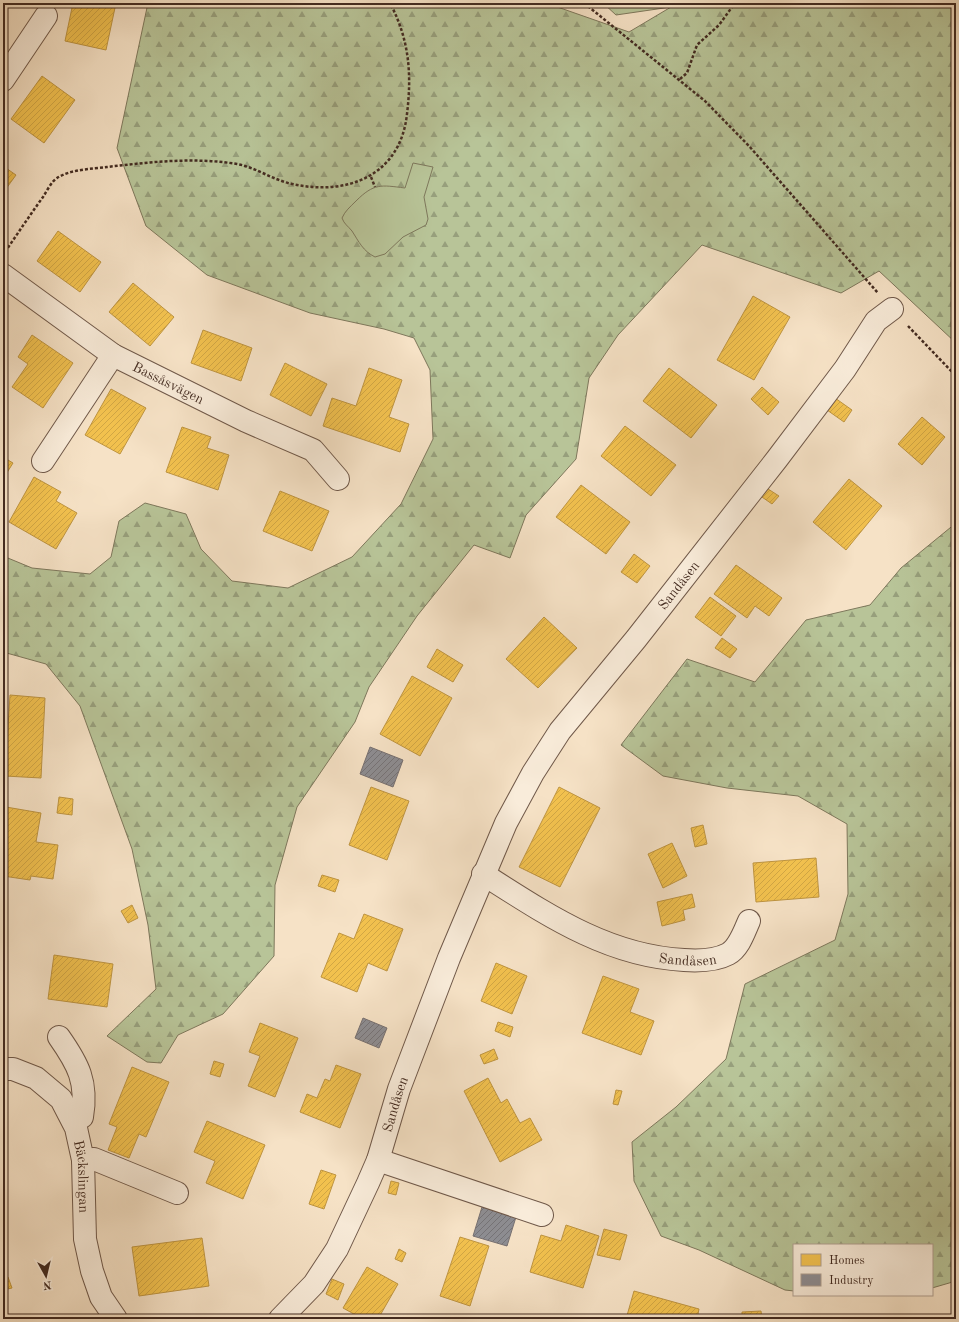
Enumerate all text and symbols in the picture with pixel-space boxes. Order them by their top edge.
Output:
street label: Bassåsvägen [130,360,206,407]
street label: Sandåsen [656,558,703,613]
street label: Sandåsen [658,951,718,969]
street label: Sandåsen [381,1074,411,1134]
street label: Bäckslingan [71,1139,90,1213]
legend [793,1244,933,1296]
text: Homes [829,1255,865,1267]
north arrow [26,1256,66,1296]
text: Industry [829,1275,874,1287]
text: N [42,1278,52,1291]

